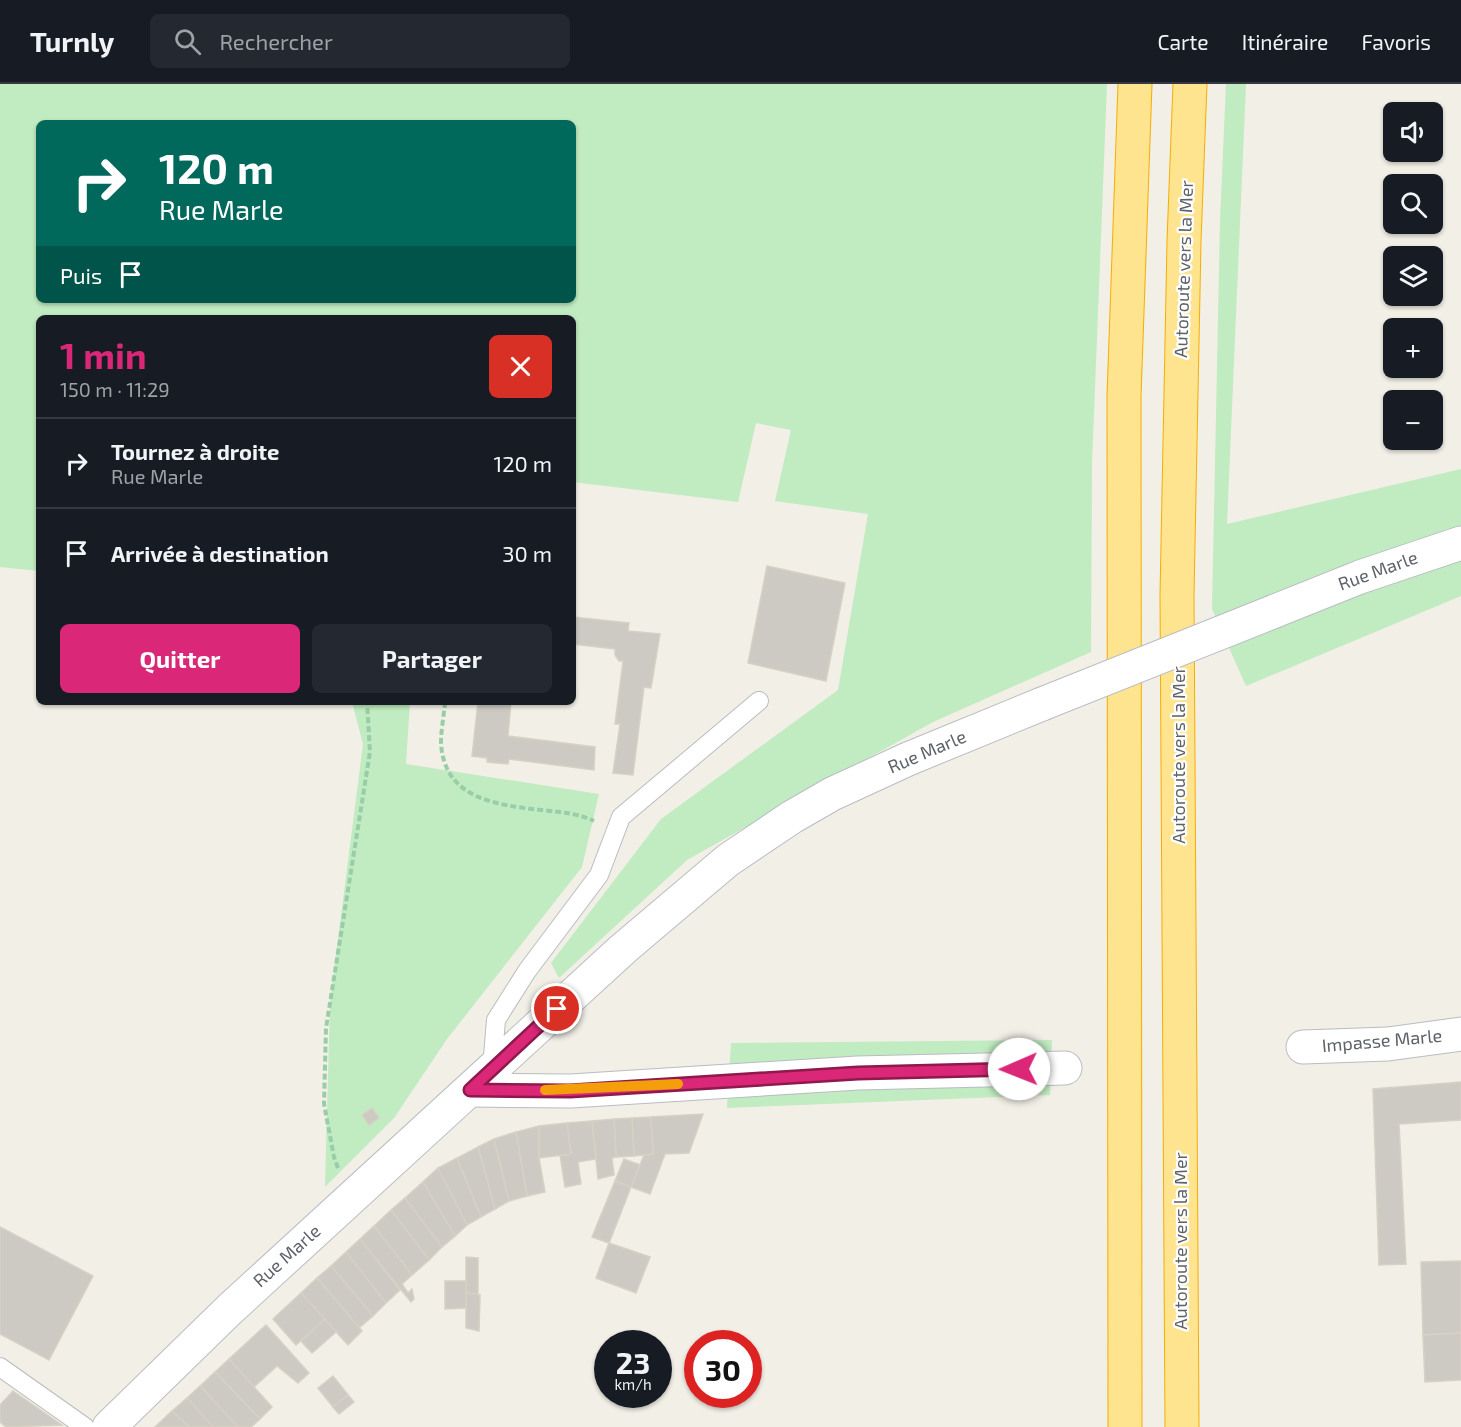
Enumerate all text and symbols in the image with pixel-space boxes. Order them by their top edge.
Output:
search box [150,14,570,68]
text: Turnly [30,24,114,58]
icon: search [171,25,204,58]
text: Rechercher [219,28,333,54]
text: Carte [1157,29,1209,54]
text: Itinéraire [1242,29,1328,54]
text: Favoris [1361,29,1431,54]
map controls [1383,102,1443,450]
button: sound [1383,102,1443,162]
text: 120 m [159,142,274,192]
icon: right [60,144,138,222]
button: search [1383,174,1443,234]
street label: Autoroute vers la Mer [1169,180,1197,358]
text: Rue Marle [159,193,283,225]
button: layers [1383,246,1443,306]
icon: arrive [114,258,147,291]
text: Puis [60,262,102,288]
button: + [1383,318,1443,378]
text: 1 min [60,333,147,376]
button: close [489,335,552,398]
text: 150 m · 11:29 [60,377,170,401]
button: − [1383,390,1443,450]
text: Tournez à droite [111,438,280,464]
icon: right [60,447,93,480]
text: 120 m [493,450,552,476]
text: Rue Marle [111,464,203,488]
icon: arrive [60,537,93,570]
text: Arrivée à destination [111,540,329,566]
text: 30 m [502,540,552,566]
street label: Rue Marle [1335,546,1420,595]
button: Quitter [60,624,300,693]
button: Partager [312,624,552,693]
street label: Autoroute vers la Mer [1167,666,1189,844]
street label: Rue Marle [884,725,969,777]
pin [531,983,582,1034]
icon: arrive [540,992,573,1025]
street label: Impasse Marle [1321,1024,1443,1056]
position arrow [987,1037,1051,1101]
street label: Autoroute vers la Mer [1169,1152,1191,1330]
street label: Rue Marle [248,1219,325,1291]
speed limit sign: 30 [684,1330,762,1408]
text: 23 [616,1344,650,1380]
text: km/h [614,1375,652,1393]

